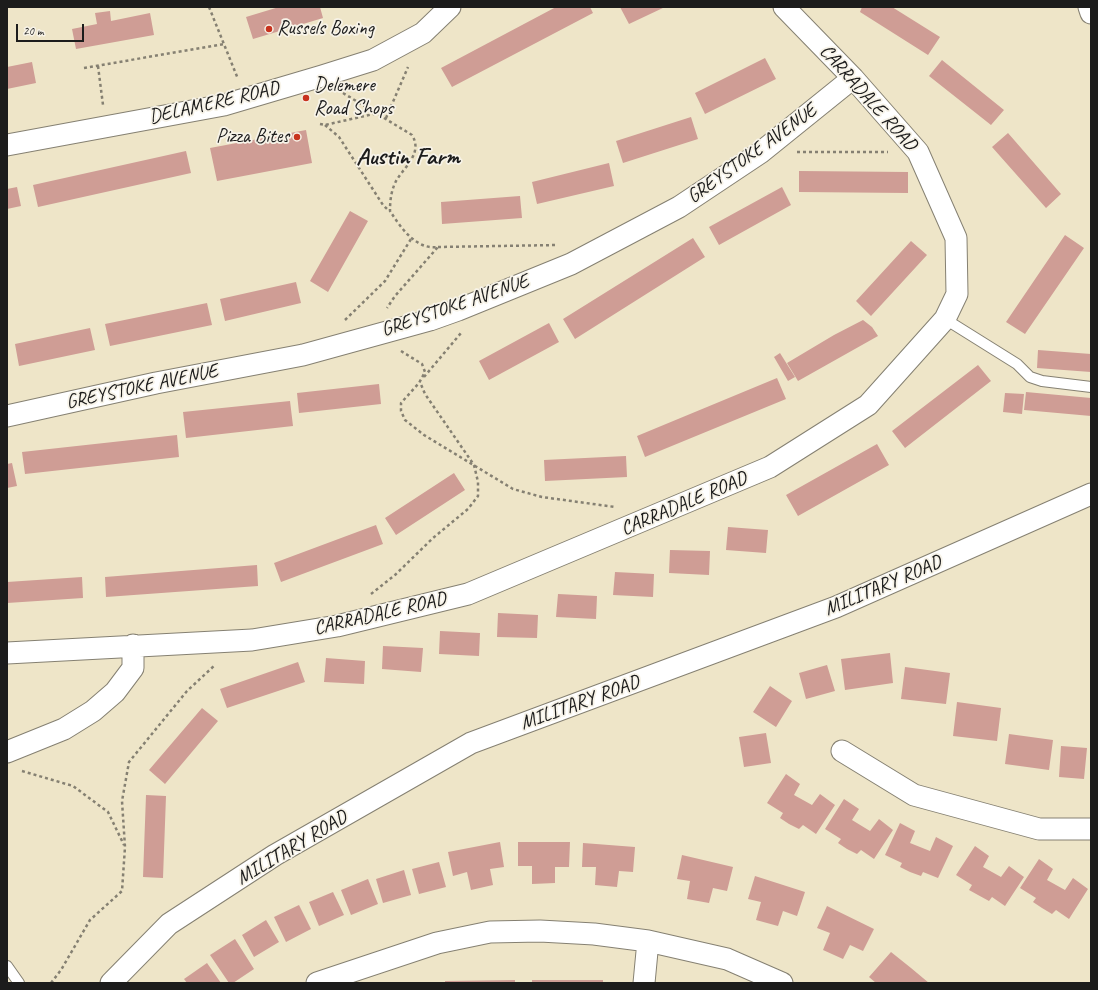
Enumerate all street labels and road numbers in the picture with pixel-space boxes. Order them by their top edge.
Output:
street label: CARRADALE ROAD [814,40,922,156]
street label: DELAMERE ROAD [147,76,281,130]
street label: GREYSTOKE AVENUE [682,99,822,209]
street label: GREYSTOKE AVENUE [378,270,532,342]
street label: GREYSTOKE AVENUE [64,359,220,415]
street label: CARRADALE ROAD [617,467,751,541]
street label: MILITARY ROAD [821,550,945,622]
street label: CARRADALE ROAD [312,587,448,641]
street label: MILITARY ROAD [517,670,643,736]
street label: MILITARY ROAD [232,805,352,891]

